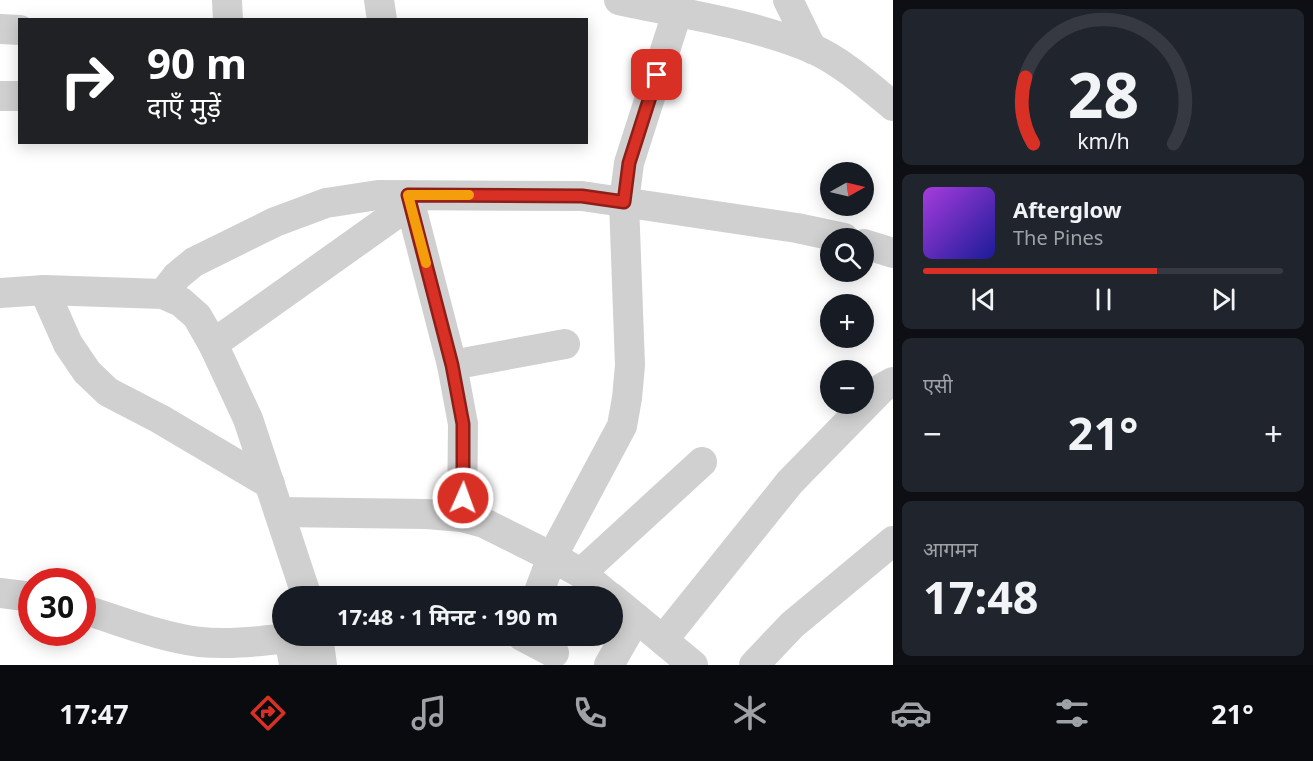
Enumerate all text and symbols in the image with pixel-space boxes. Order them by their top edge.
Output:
text: 90 m [147,34,247,91]
icon: right [48,42,126,120]
pin [631,49,682,100]
text: 28 [1067,51,1139,136]
icon: arrive [640,58,673,91]
text: दाएँ मुड़ें [147,88,221,125]
text: km/h [1077,126,1129,155]
north arrow [820,162,874,216]
map controls [820,162,874,414]
text: Afterglow [1013,194,1122,224]
text: The Pines [1013,224,1103,251]
button: search [820,228,874,282]
icon: previous [967,283,1000,316]
icon: pause [1087,283,1120,316]
icon: next [1207,283,1240,316]
button: + [820,294,874,348]
button: − [820,360,874,414]
text: एसी [923,372,953,399]
text: 21° [1068,402,1138,463]
text: − [923,411,942,456]
text: + [1264,411,1283,456]
position arrow [431,466,495,530]
text: आगमन [923,536,978,563]
text: 17:48 [923,566,1039,627]
speed limit sign: 30 [18,568,96,646]
text: 17:48 · 1 मिनट · 190 m [337,601,558,631]
icon: directions [247,692,289,734]
icon: music [408,692,450,734]
icon: phone [569,692,611,734]
icon: climate [729,692,771,734]
icon: car [890,692,932,734]
icon: filters [1051,692,1093,734]
text: 17:47 [59,695,129,732]
text: 21° [1211,695,1254,732]

